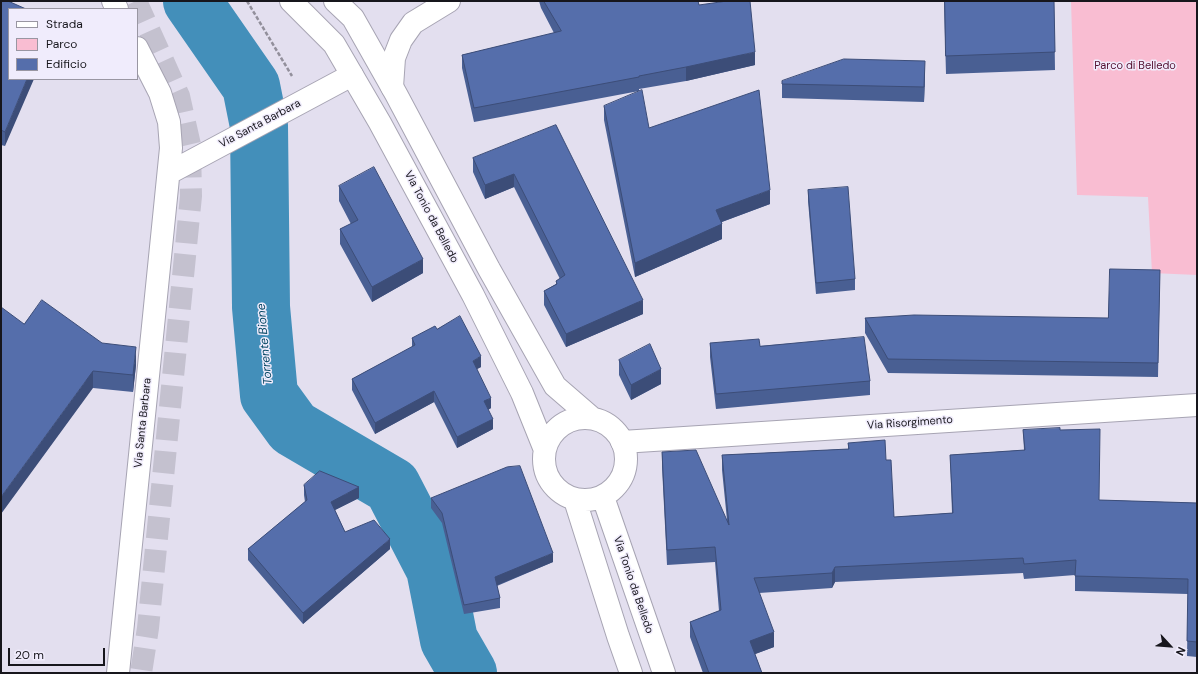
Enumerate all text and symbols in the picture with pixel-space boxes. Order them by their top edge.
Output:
legend [8,8,138,80]
text: Strada [46,16,83,32]
text: Parco [46,36,77,52]
text: Edificio [46,56,87,72]
park label: Parco di Belledo [1094,59,1176,73]
street label: Via Santa Barbara [217,97,303,151]
street label: Via Tonio da Belledo [401,169,461,265]
water label: Torrente Bione [254,303,276,385]
street label: Via Santa Barbara [132,377,154,469]
street label: Via Risorgimento [867,413,953,433]
street label: Via Tonio da Belledo [610,534,656,636]
north arrow [1150,626,1190,666]
scale bar [10,640,107,666]
text: N [1173,645,1189,658]
text: 20 m [15,647,44,663]

